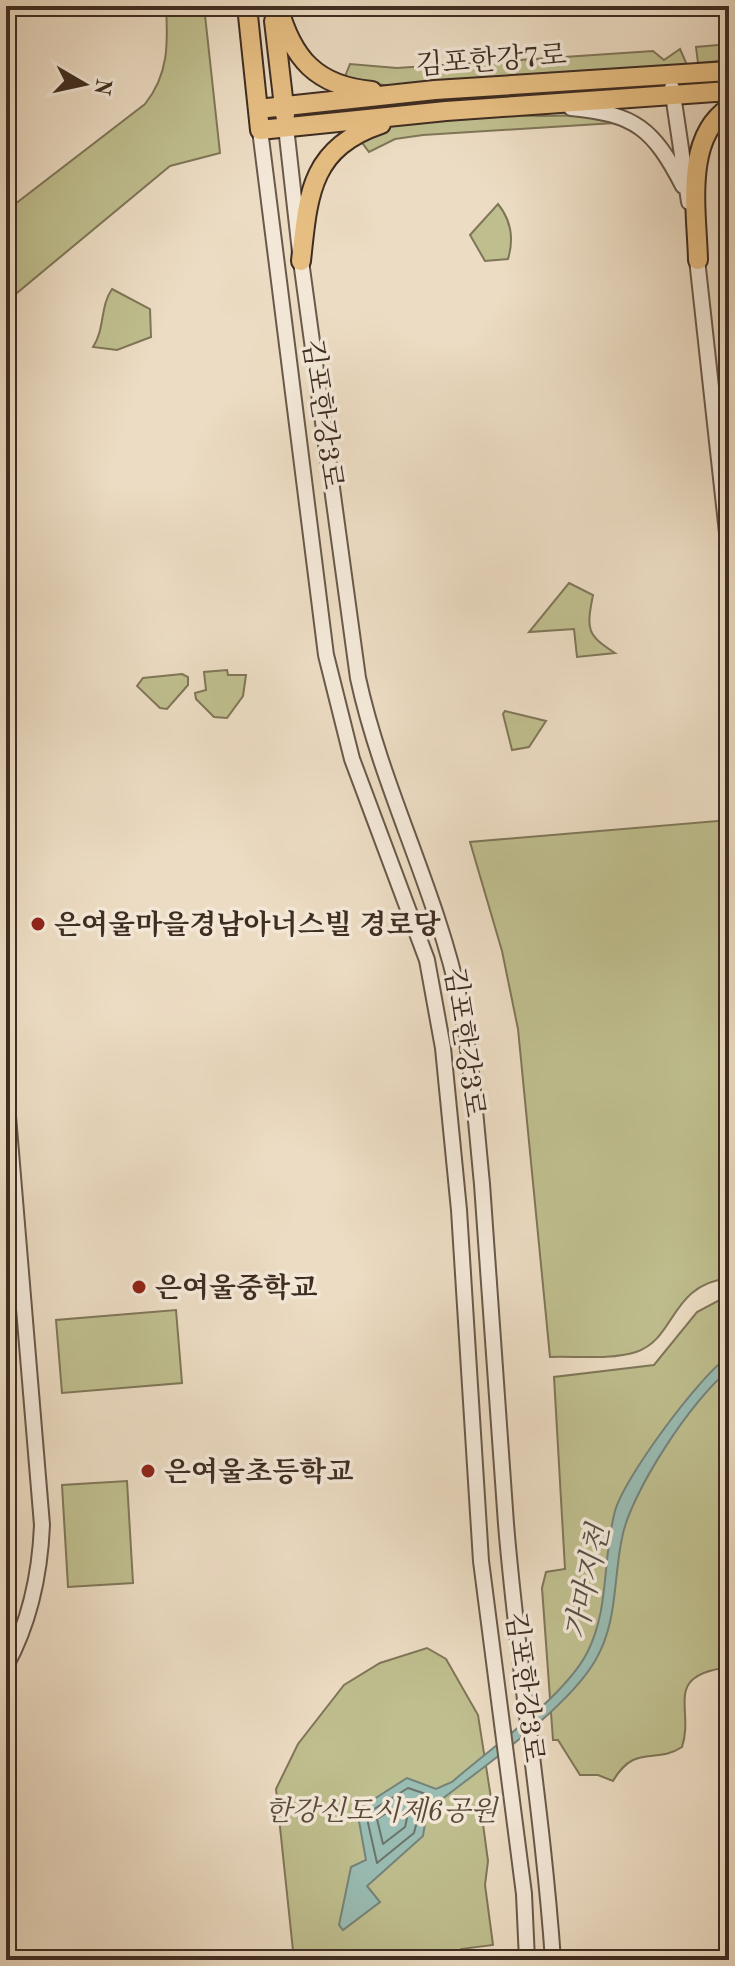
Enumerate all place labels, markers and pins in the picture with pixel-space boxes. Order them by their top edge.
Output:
place label: 은여울마을경남아너스빌 경로당 [54,909,441,941]
marker: 은여울마을경남아너스빌 경로당 [29,915,47,933]
place label: 은여울중학교 [155,1272,317,1304]
marker: 은여울중학교 [130,1278,148,1296]
place label: 은여울초등학교 [164,1456,353,1488]
marker: 은여울초등학교 [139,1462,157,1480]

